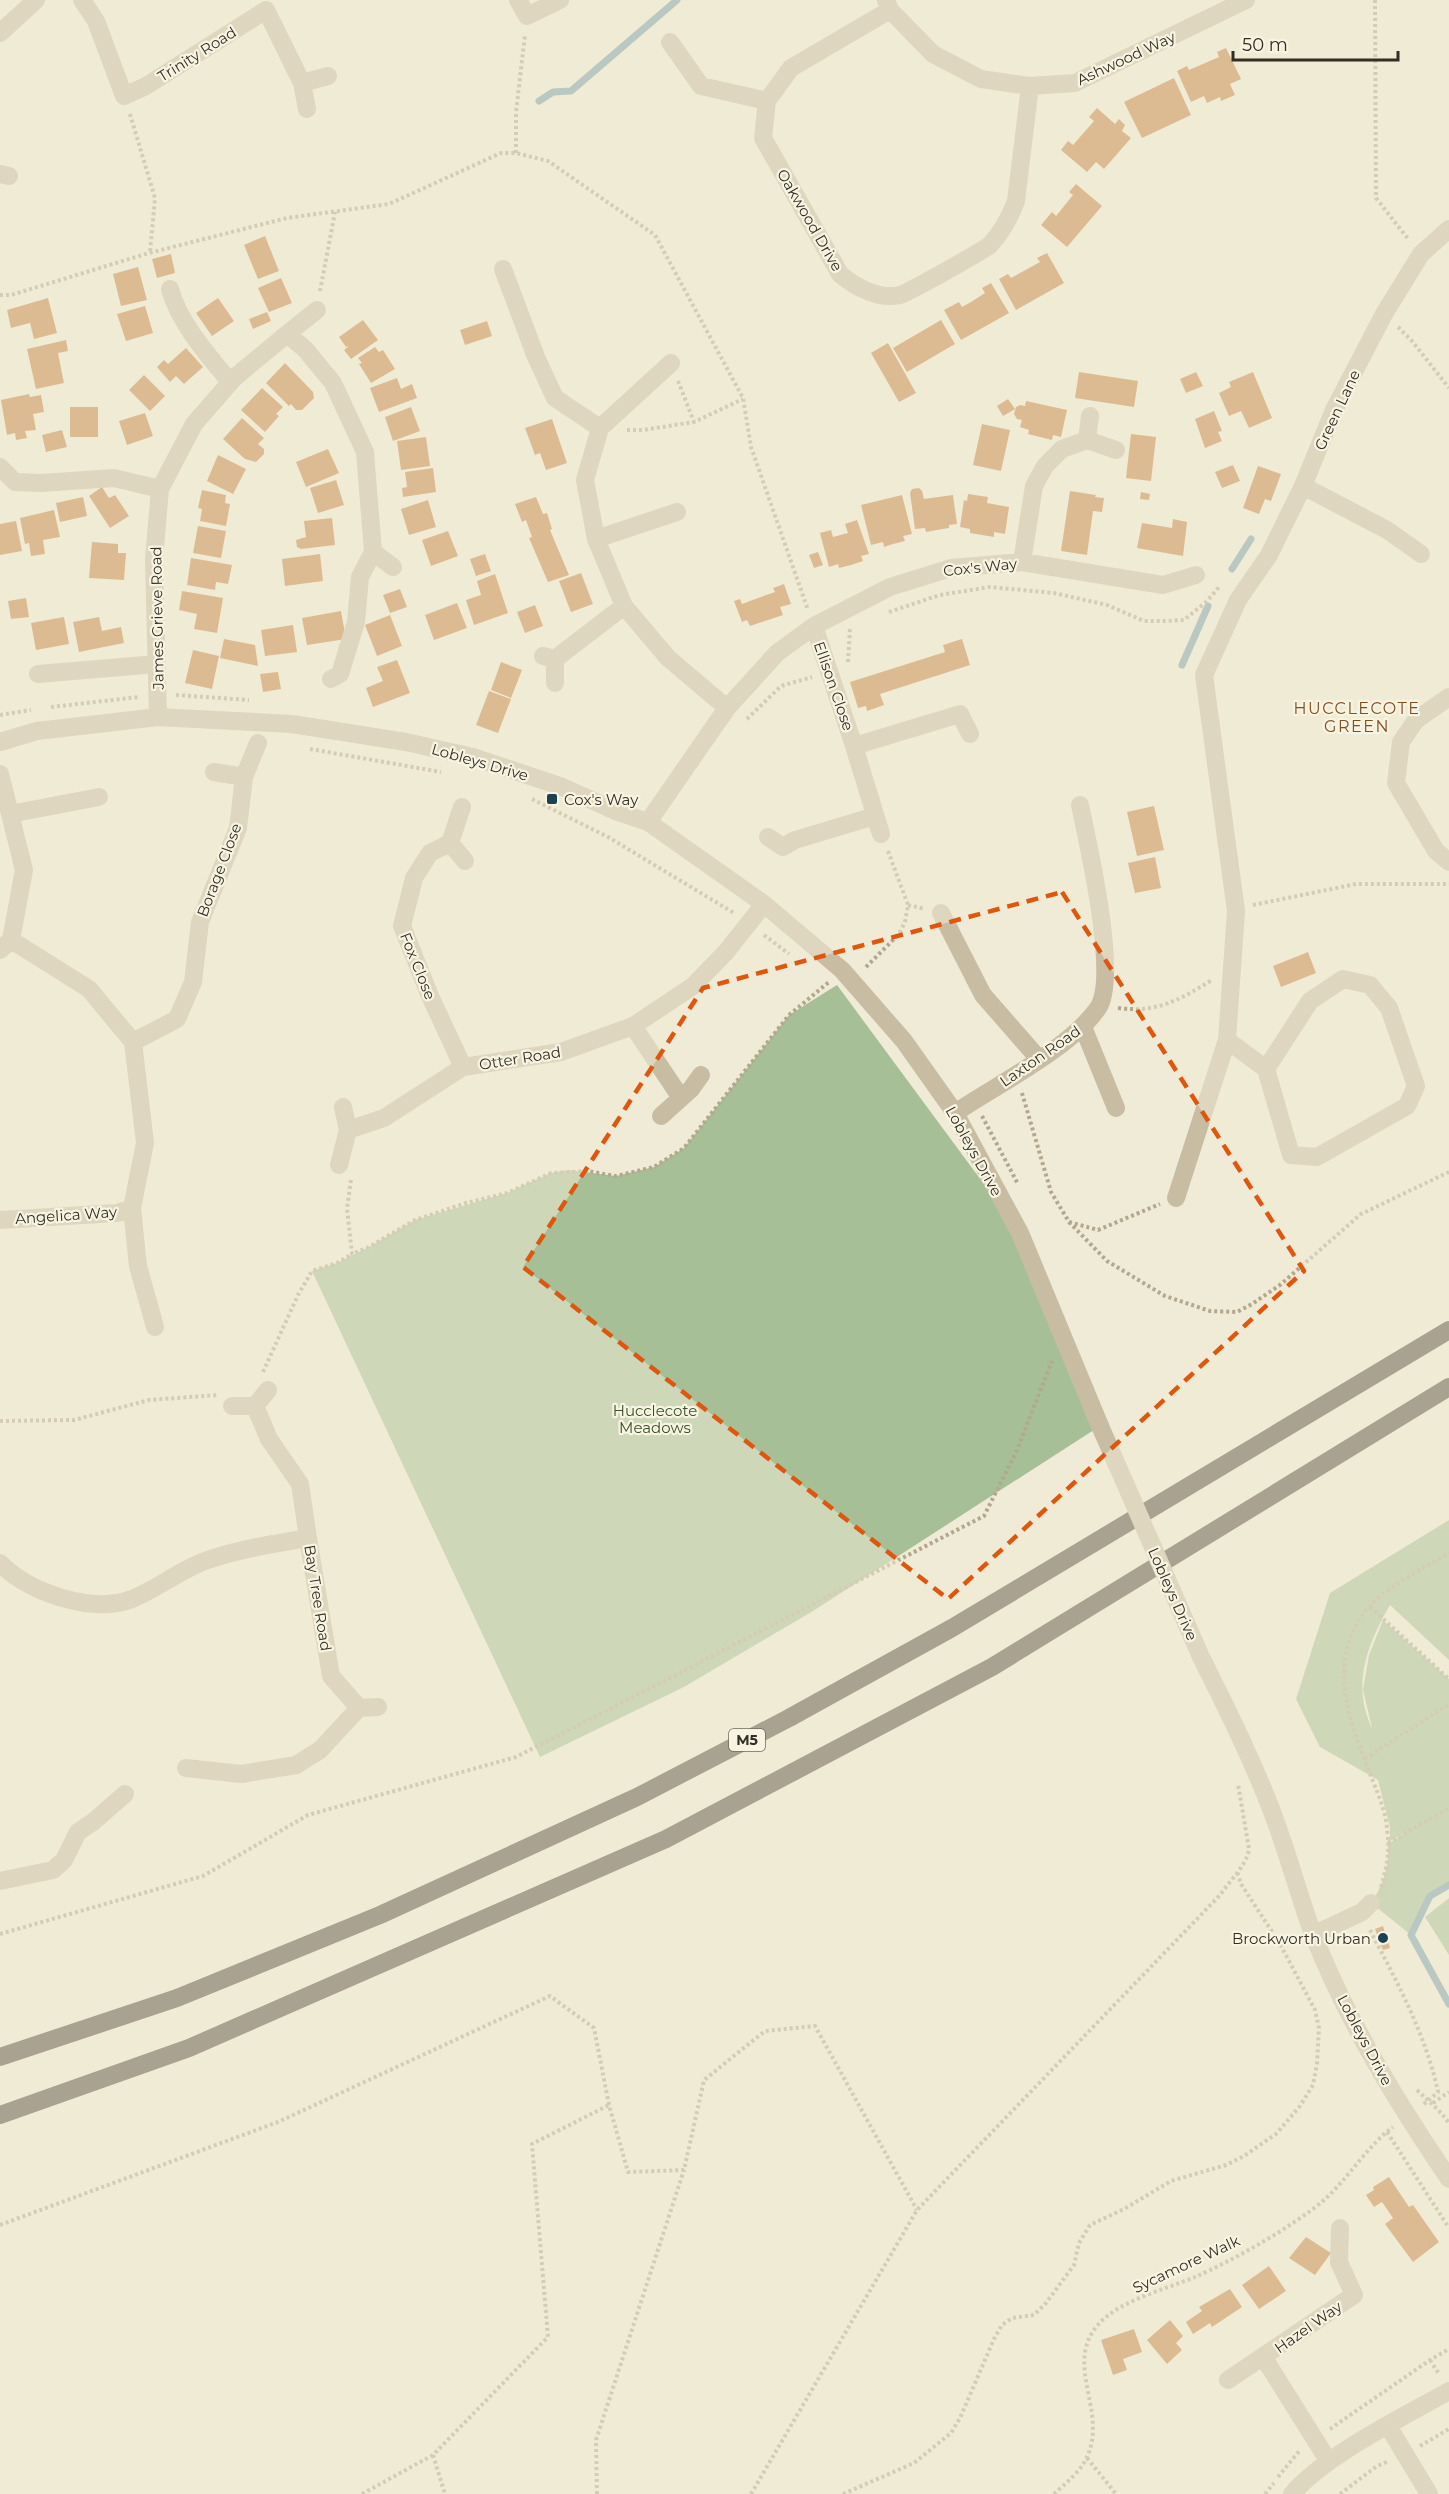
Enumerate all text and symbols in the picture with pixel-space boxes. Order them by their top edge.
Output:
street label: Trinity Road [154,22,240,86]
scale bar [1233,24,1398,62]
street label: Ashwood Way [1074,27,1179,89]
text: 50 m [1242,34,1288,56]
street label: Oakwood Drive [773,165,847,275]
street label: Green Lane [1310,367,1364,453]
street label: James Grieve Road [146,546,168,691]
street label: Cox's Way [942,554,1019,580]
street label: Ellison Close [810,639,858,733]
district label: HUCCLECOTE GREEN [1294,699,1420,736]
street label: Lobleys Drive [429,739,531,785]
place label: Cox's Way [564,790,639,809]
marker: Cox's Way [545,792,559,806]
street label: Borage Close [192,821,246,919]
street label: Fox Close [396,930,440,1002]
street label: Laxton Road [996,1021,1084,1091]
street label: Otter Road [478,1042,562,1074]
street label: Lobleys Drive [941,1103,1007,1199]
street label: Angelica Way [14,1202,118,1228]
park label: Hucclecote Meadows [613,1401,697,1437]
street label: Bay Tree Road [300,1543,336,1653]
street label: Lobleys Drive [1144,1545,1202,1643]
road number: M5 [729,1729,765,1751]
place label: Brockworth Urban [1232,1929,1371,1948]
marker: Brockworth Urban [1376,1931,1390,1945]
street label: Lobleys Drive [1333,1991,1397,2089]
street label: Sycamore Walk [1129,2231,1243,2297]
street label: Hazel Way [1271,2296,1346,2357]

